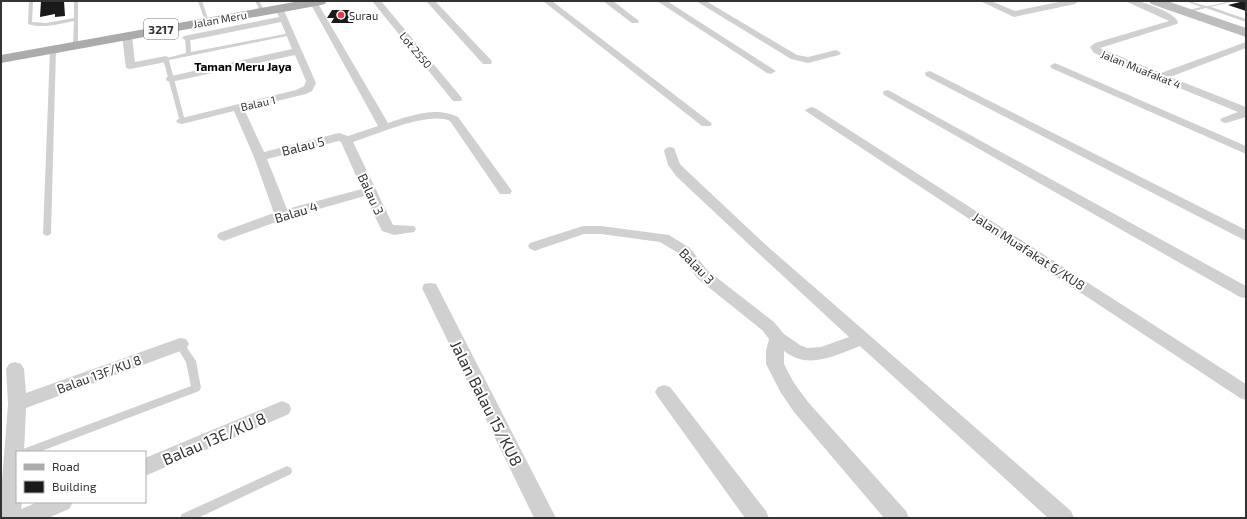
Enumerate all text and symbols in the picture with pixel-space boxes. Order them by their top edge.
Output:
street label: Jalan Meru [192,8,248,30]
place label: Surau [349,9,378,22]
marker: Surau [336,10,346,20]
road number: 3217 [144,19,178,39]
street label: Lot 2550 [397,29,435,71]
street label: Jalan Muafakat 4 [1099,47,1183,91]
district label: Taman Meru Jaya [194,59,292,74]
street label: Balau 1 [239,93,277,113]
street label: Balau 5 [280,133,326,159]
street label: Balau 3 [355,171,387,217]
street label: Balau 4 [272,198,320,226]
street label: Jalan Muafakat 6/KU8 [970,209,1088,293]
street label: Balau 3 [676,245,718,287]
street label: Jalan Balau 15/KU8 [447,337,527,469]
street label: Balau 13F/KU 8 [55,351,143,397]
street label: Balau 13E/KU 8 [159,408,269,468]
legend [16,451,146,503]
text: Road [52,459,80,473]
text: Building [52,479,97,493]

